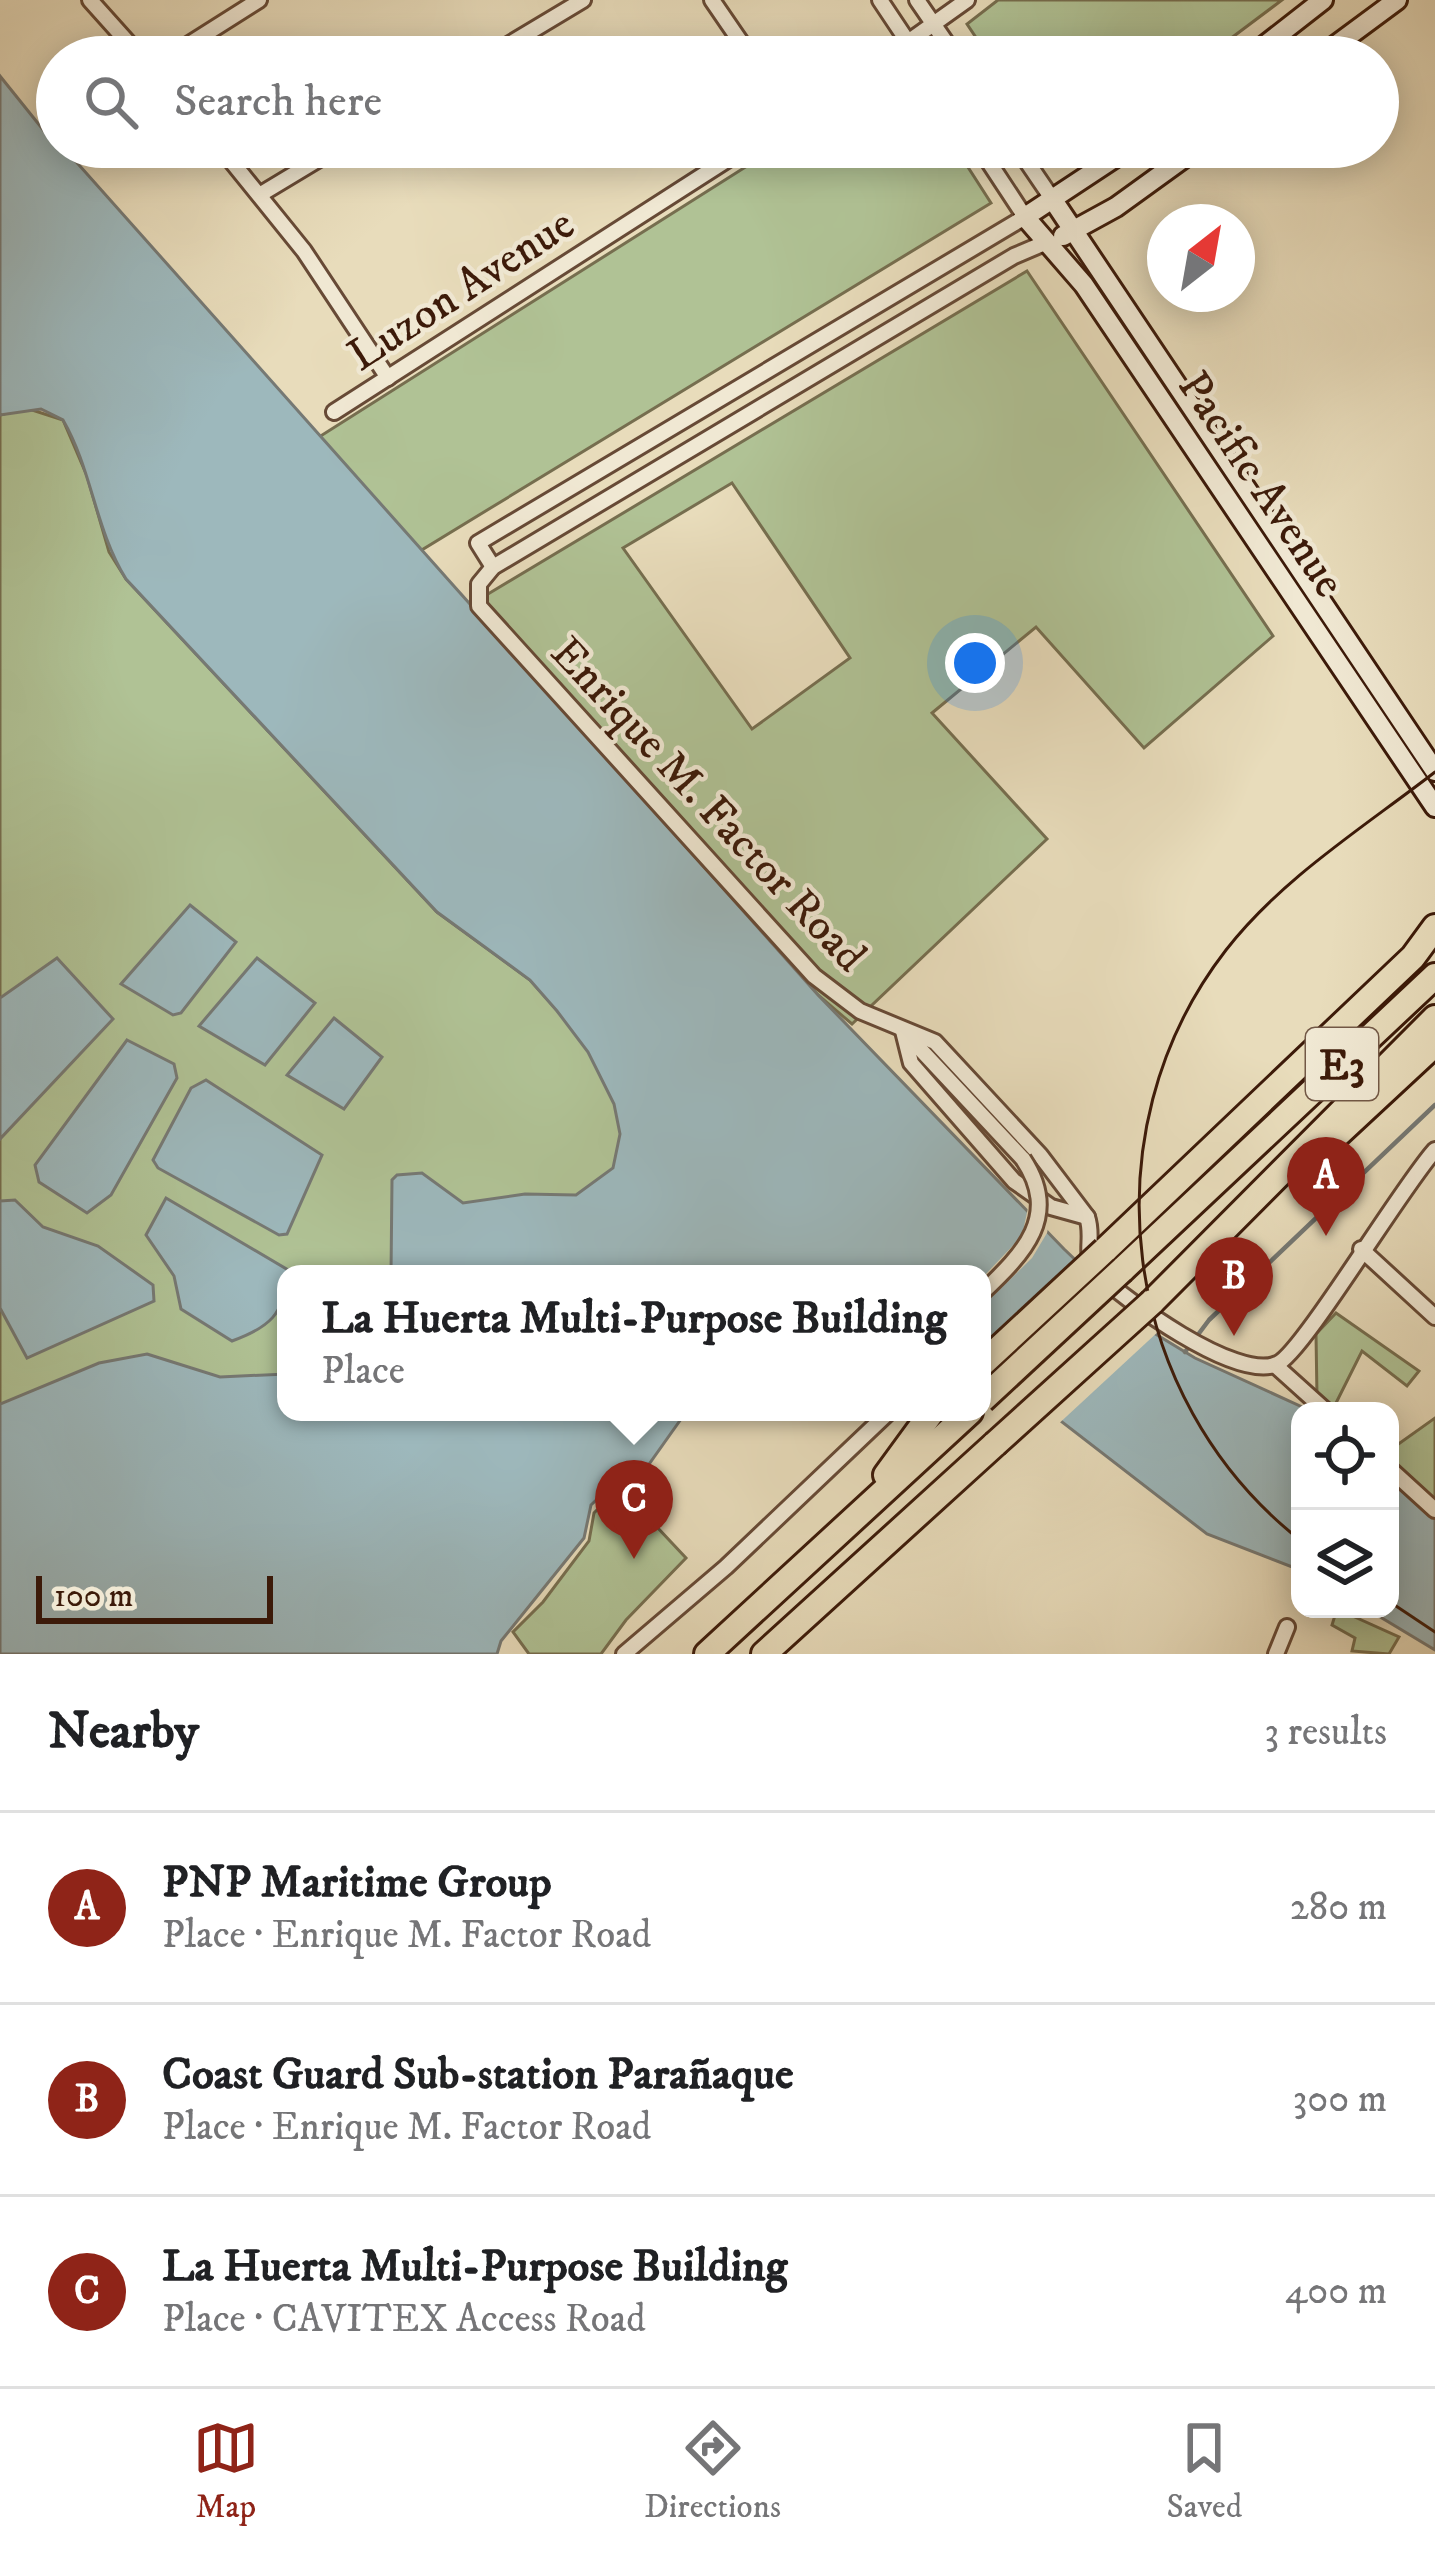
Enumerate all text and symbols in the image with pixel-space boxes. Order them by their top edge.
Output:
search box [36,36,1399,168]
icon: search [78,69,144,135]
text: Search here [174,74,382,130]
street label: Luzon Avenue [338,197,585,384]
north arrow [1147,204,1255,312]
street label: Pacific Avenue [1164,361,1357,608]
street label: Enrique M. Factor Road [538,626,878,985]
your location [945,633,1005,693]
road number: E3 [1306,1028,1378,1100]
pin: A [1287,1137,1365,1236]
pin: B [1195,1237,1273,1336]
popup [277,1265,991,1421]
text: La Huerta Multi-Purpose Building [321,1291,947,1347]
text: Place [321,1347,405,1396]
map controls [1291,1402,1399,1618]
button: locate [1291,1402,1399,1510]
pin: C [595,1460,673,1559]
button: layers [1291,1510,1399,1618]
scale bar [36,1570,273,1623]
text: 100 m [54,1576,133,1617]
text: Nearby [48,1700,199,1764]
text: 3 results [1264,1708,1387,1757]
text: PNP Maritime Group [162,1855,552,1911]
text: A [75,1883,99,1932]
text: 280 m [1290,1883,1387,1932]
text: Place · Enrique M. Factor Road [162,1911,651,1960]
text: Coast Guard Sub-station Parañaque [162,2047,794,2103]
text: B [75,2075,99,2124]
text: 300 m [1293,2075,1387,2124]
text: Place · Enrique M. Factor Road [162,2103,651,2152]
text: La Huerta Multi-Purpose Building [162,2239,788,2295]
text: C [74,2267,100,2316]
text: 400 m [1285,2267,1387,2316]
text: Place · CAVITEX Access Road [162,2295,646,2344]
tab: Map [193,2415,259,2528]
tab: Directions [644,2415,781,2528]
tab: Saved [1166,2415,1242,2528]

